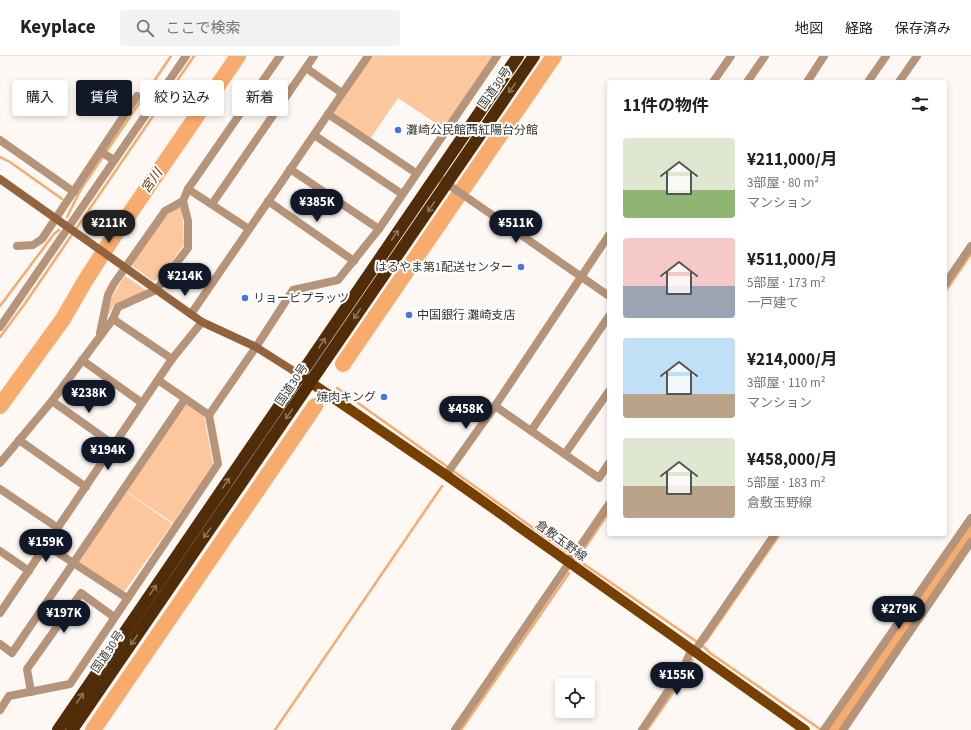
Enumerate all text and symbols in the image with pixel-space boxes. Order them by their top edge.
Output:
search box [120,10,400,46]
text: Keyplace [20,14,96,41]
icon: search [134,17,156,39]
text: ここで検索 [166,18,241,39]
text: 地図 [795,19,823,39]
text: 経路 [845,19,873,39]
text: 保存済み [895,19,951,39]
street label: 国道30号 [474,63,516,113]
chip: 購入 [12,80,68,116]
chip: 賃貸 [76,80,132,116]
chip: 絞り込み [140,80,224,116]
chip: 新着 [232,80,288,116]
one-way arrow [508,82,516,93]
icon: filters [909,93,931,115]
text: 11件の物件 [623,94,709,118]
place label: 灘崎公民館西紅陽台分館 [406,122,538,139]
marker: 灘崎公民館西紅陽台分館 [393,125,403,135]
text: ¥211,000/月 [747,148,838,172]
icon: home [655,154,703,202]
water label: 宮川 [137,164,168,197]
text: 3部屋 · 80 m² [747,174,819,192]
pin: ¥385K [289,189,345,223]
text: ¥385K [299,193,335,211]
text: マンション [747,194,812,212]
one-way arrow [427,201,435,212]
pin: ¥211K [81,210,137,244]
pin: ¥511K [488,210,544,244]
text: ¥211K [91,214,127,232]
text: ¥511K [498,214,534,232]
one-way arrow [391,230,399,241]
text: ¥511,000/月 [747,248,838,272]
icon: home [655,254,703,302]
place label: はるやま第1配送センター [375,259,513,276]
marker: はるやま第1配送センター [516,262,526,272]
pin: ¥214K [157,263,213,297]
text: ¥214K [167,267,203,285]
text: 5部屋 · 173 m² [747,274,825,292]
place label: リョービプラッツ [253,290,349,307]
marker: リョービプラッツ [240,293,250,303]
text: 一戸建て [747,294,799,312]
place label: 中国銀行 灘崎支店 [417,307,515,324]
one-way arrow [353,308,361,319]
marker: 中国銀行 灘崎支店 [404,310,414,320]
one-way arrow [318,338,326,349]
text: ¥214,000/月 [747,348,838,372]
icon: home [655,354,703,402]
street label: 国道30号 [272,360,312,410]
text: 3部屋 · 110 m² [747,374,825,392]
pin: ¥238K [61,380,117,414]
text: ¥238K [71,384,107,402]
place label: 焼肉キング [316,389,376,406]
marker: 焼肉キング [379,392,389,402]
text: マンション [747,394,812,412]
pin: ¥458K [438,396,494,430]
text: ¥458K [448,400,484,418]
one-way arrow [285,409,293,420]
pin: ¥194K [80,437,136,471]
text: ¥194K [90,441,126,459]
text: ¥458,000/月 [747,448,838,472]
icon: home [655,454,703,502]
text: 5部屋 · 183 m² [747,474,825,492]
one-way arrow [223,477,231,489]
text: 倉敷玉野線 [747,494,812,512]
street label: 倉敷玉野線 [532,516,590,566]
one-way arrow [203,527,211,538]
pin: ¥159K [18,529,74,563]
text: ¥159K [28,533,64,551]
one-way arrow [149,585,157,596]
pin: ¥279K [871,596,927,630]
pin: ¥197K [36,600,92,634]
text: ¥279K [881,600,917,618]
text: ¥197K [46,604,82,622]
street label: 国道30号 [88,627,128,677]
one-way arrow [129,634,137,646]
pin: ¥155K [649,662,705,696]
text: ¥155K [659,666,695,684]
map controls [555,678,595,718]
button: locate [555,678,595,718]
one-way arrow [76,693,84,704]

